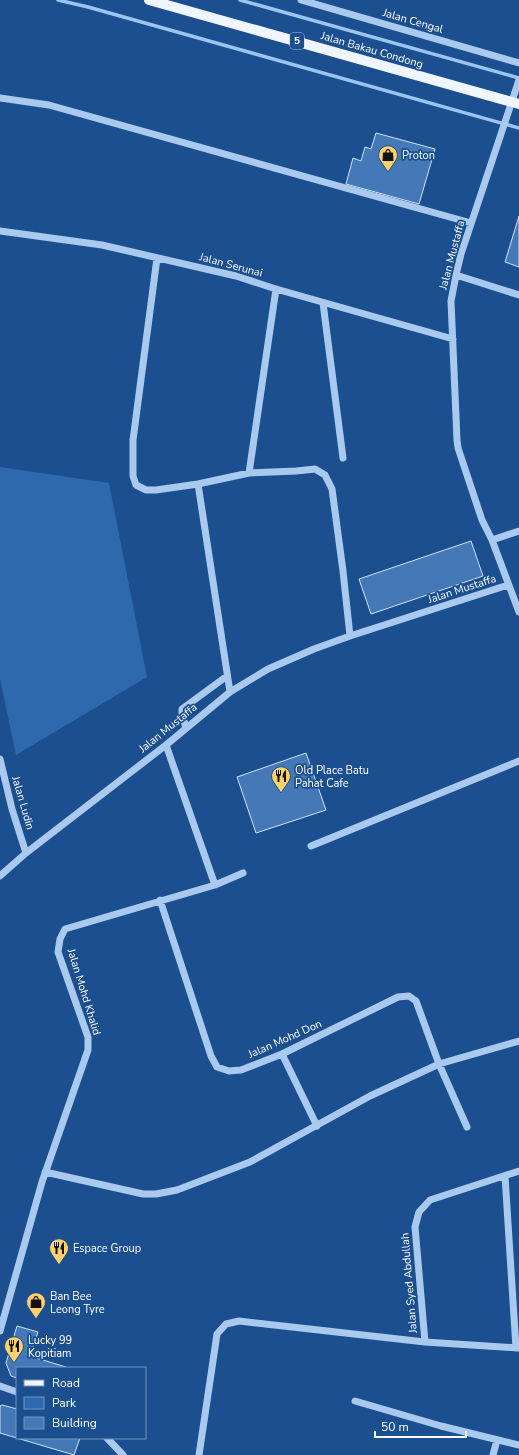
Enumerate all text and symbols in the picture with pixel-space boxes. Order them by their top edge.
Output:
street label: Jalan Cengal [380,5,446,37]
street label: Jalan Bakau Condong [318,28,425,72]
road number: 5 [290,33,304,49]
shop icon: Proton [377,144,399,172]
place label: Proton [402,148,435,163]
street label: Jalan Mustaffa [435,219,468,292]
street label: Jalan Serunai [197,249,264,281]
street label: Jalan Mustaffa [425,571,498,607]
street label: Jalan Mustaffa [135,700,200,757]
place label: Old Place Batu Pahat Cafe [295,763,369,791]
restaurant icon: Old Place Batu Pahat Cafe [270,765,292,793]
street label: Jalan Ludin [8,774,38,831]
street label: Jalan Mohd Khalid [63,946,104,1037]
street label: Jalan Mohd Don [245,1016,324,1062]
street label: Jalan Syed Abdullah [397,1232,421,1335]
restaurant icon: Espace Group [48,1237,70,1265]
place label: Espace Group [73,1241,141,1256]
place label: Ban Bee Leong Tyre [50,1289,105,1317]
shop icon: Ban Bee Leong Tyre [25,1291,47,1319]
place label: Lucky 99 Kopitiam [28,1333,72,1361]
restaurant icon: Lucky 99 Kopitiam [3,1335,25,1363]
legend [16,1367,146,1439]
text: Road [52,1375,80,1391]
text: Park [52,1395,77,1411]
scale bar [375,1413,466,1439]
text: Building [52,1415,97,1431]
text: 50 m [381,1419,409,1435]

